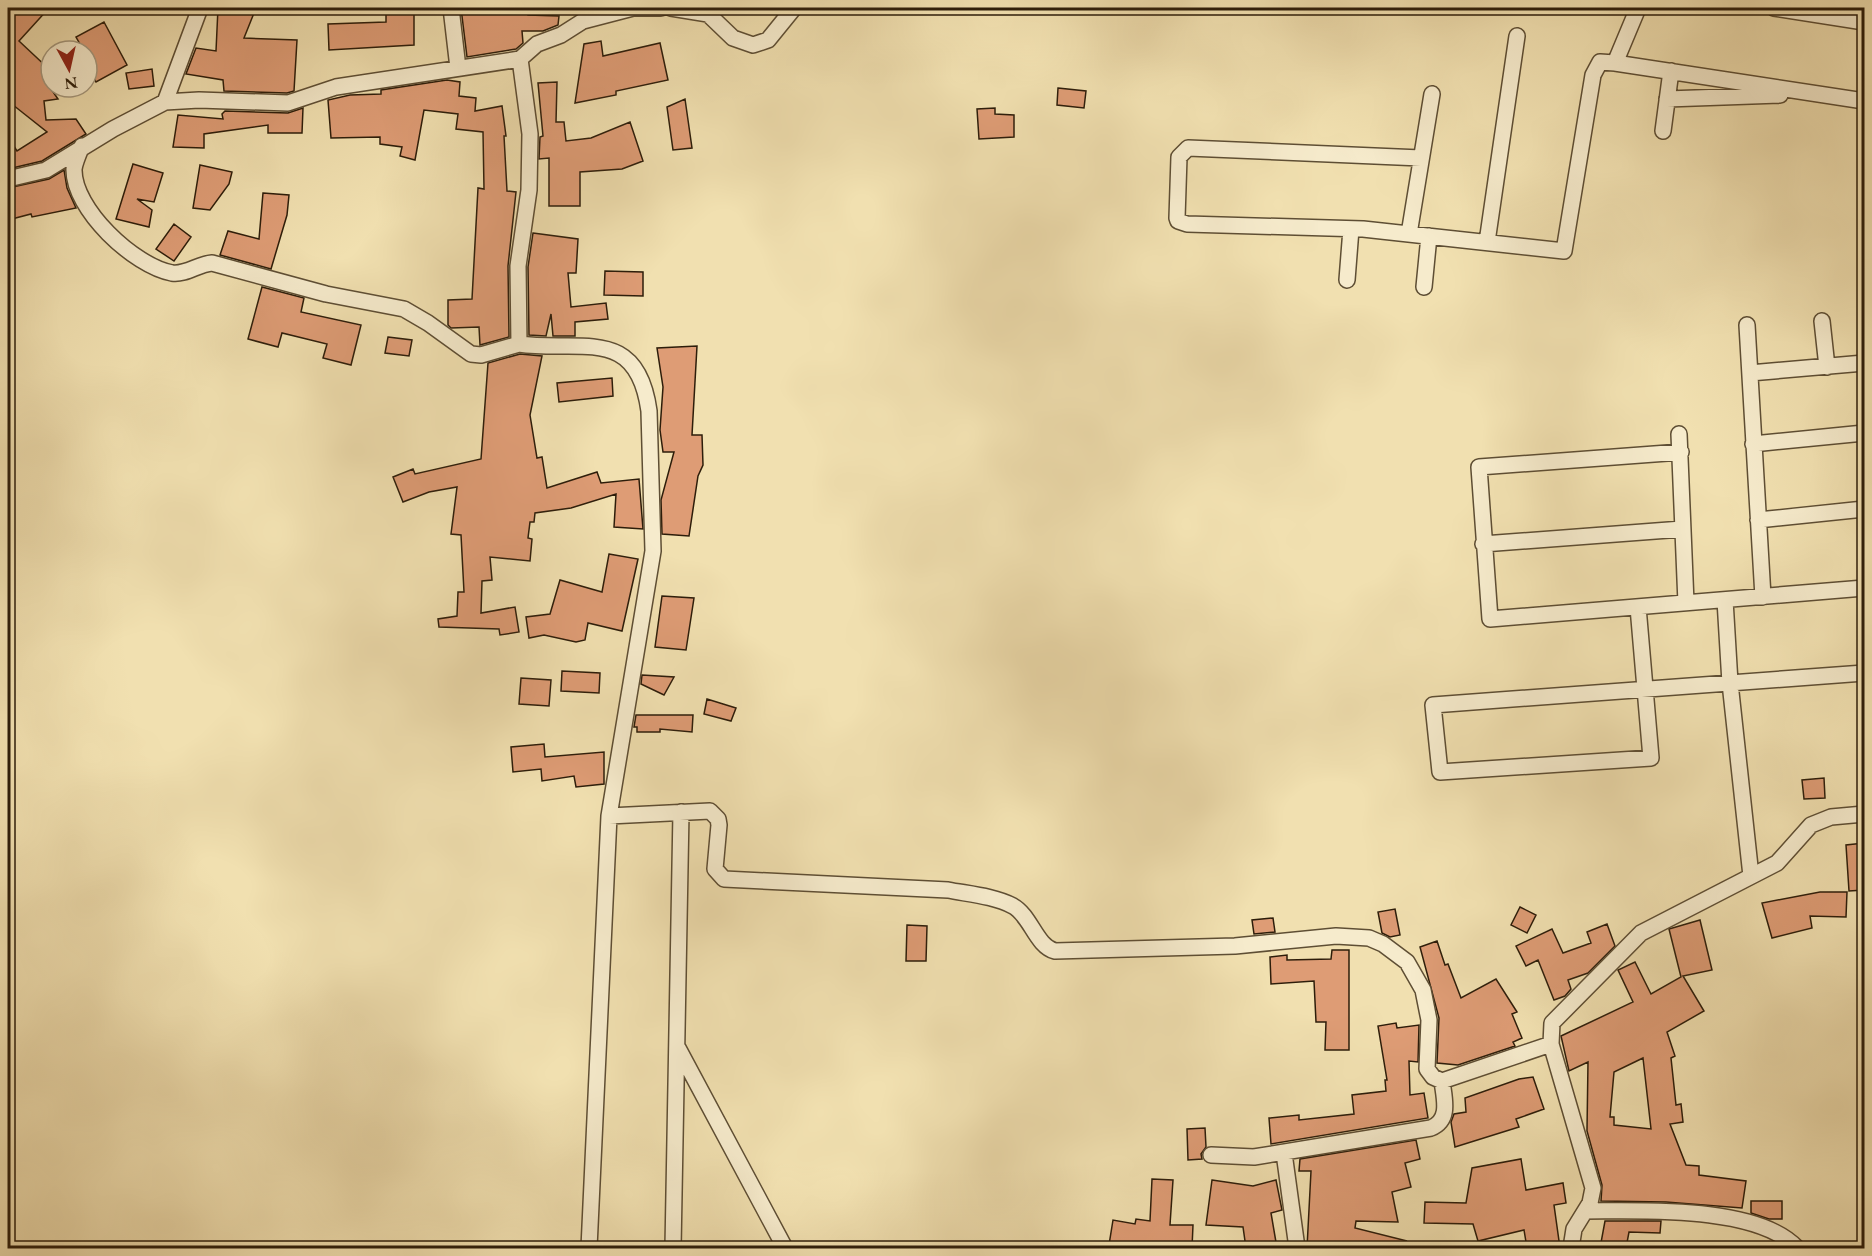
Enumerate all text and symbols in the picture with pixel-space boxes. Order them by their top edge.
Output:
north arrow [39,39,99,99]
text: N [63,72,79,95]

